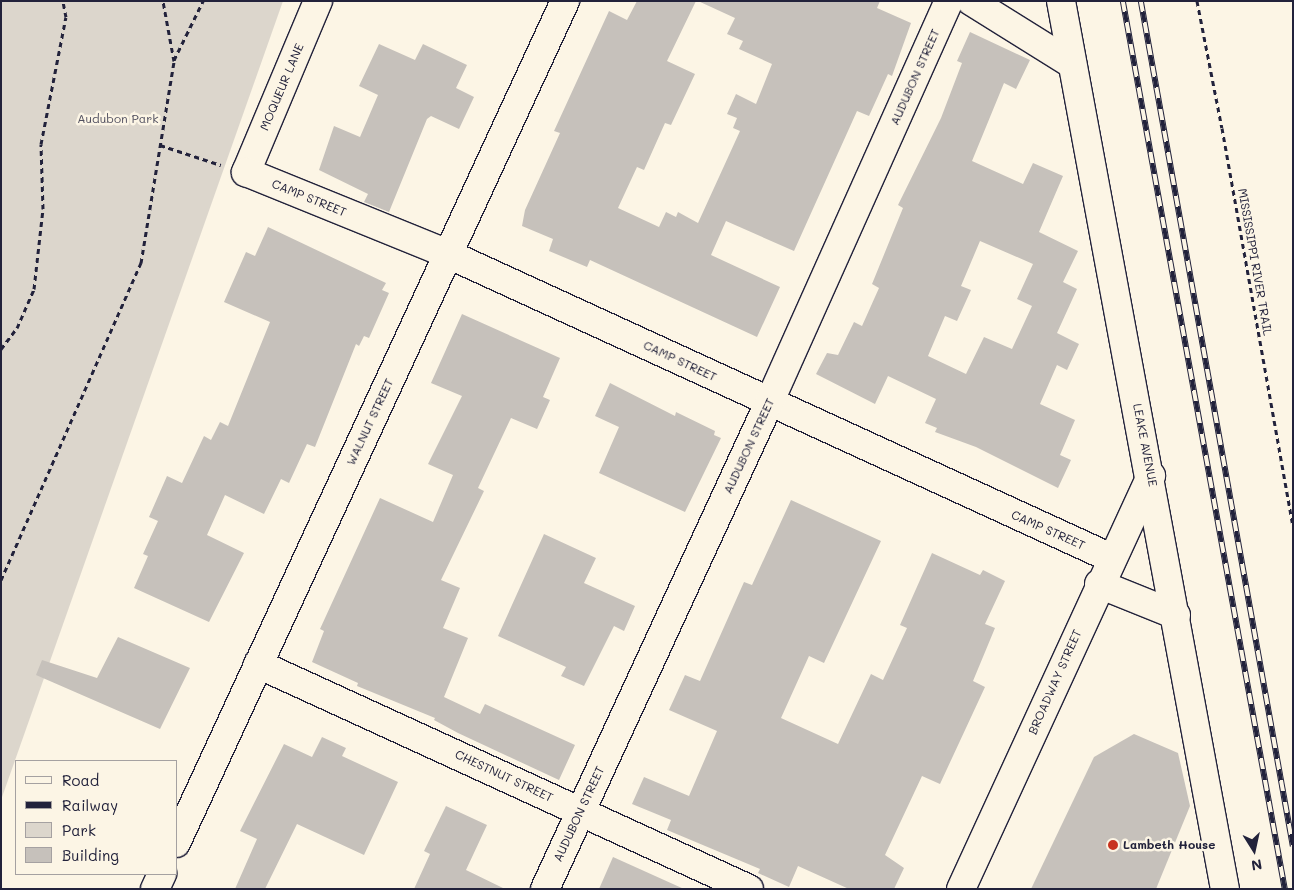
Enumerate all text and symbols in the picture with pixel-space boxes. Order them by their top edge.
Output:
street label: AUDUBON STREET [887,27,943,127]
street label: MOQUEUR LANE [257,41,307,133]
park label: Audubon Park [77,112,159,126]
street label: CAMP STREET [270,176,348,220]
street label: MISSISSIPPI RIVER TRAIL [1235,187,1275,337]
street label: CAMP STREET [641,338,719,384]
street label: WALNUT STREET [344,376,396,468]
street label: AUDUBON STREET [721,396,777,496]
street label: LEAKE AVENUE [1130,402,1160,488]
street label: CAMP STREET [1009,507,1087,553]
street label: BROADWAY STREET [1025,627,1085,737]
street label: CHESTNUT STREET [453,747,555,805]
legend [15,760,178,875]
street label: AUDUBON STREET [551,764,607,864]
text: Road [62,770,99,790]
text: Railway [62,795,118,815]
text: Park [62,820,96,840]
north arrow [1229,825,1279,875]
place label: Lambeth House [1123,838,1215,852]
marker: Lambeth House [1107,839,1119,851]
text: Building [62,845,119,865]
text: N [1250,855,1264,876]

